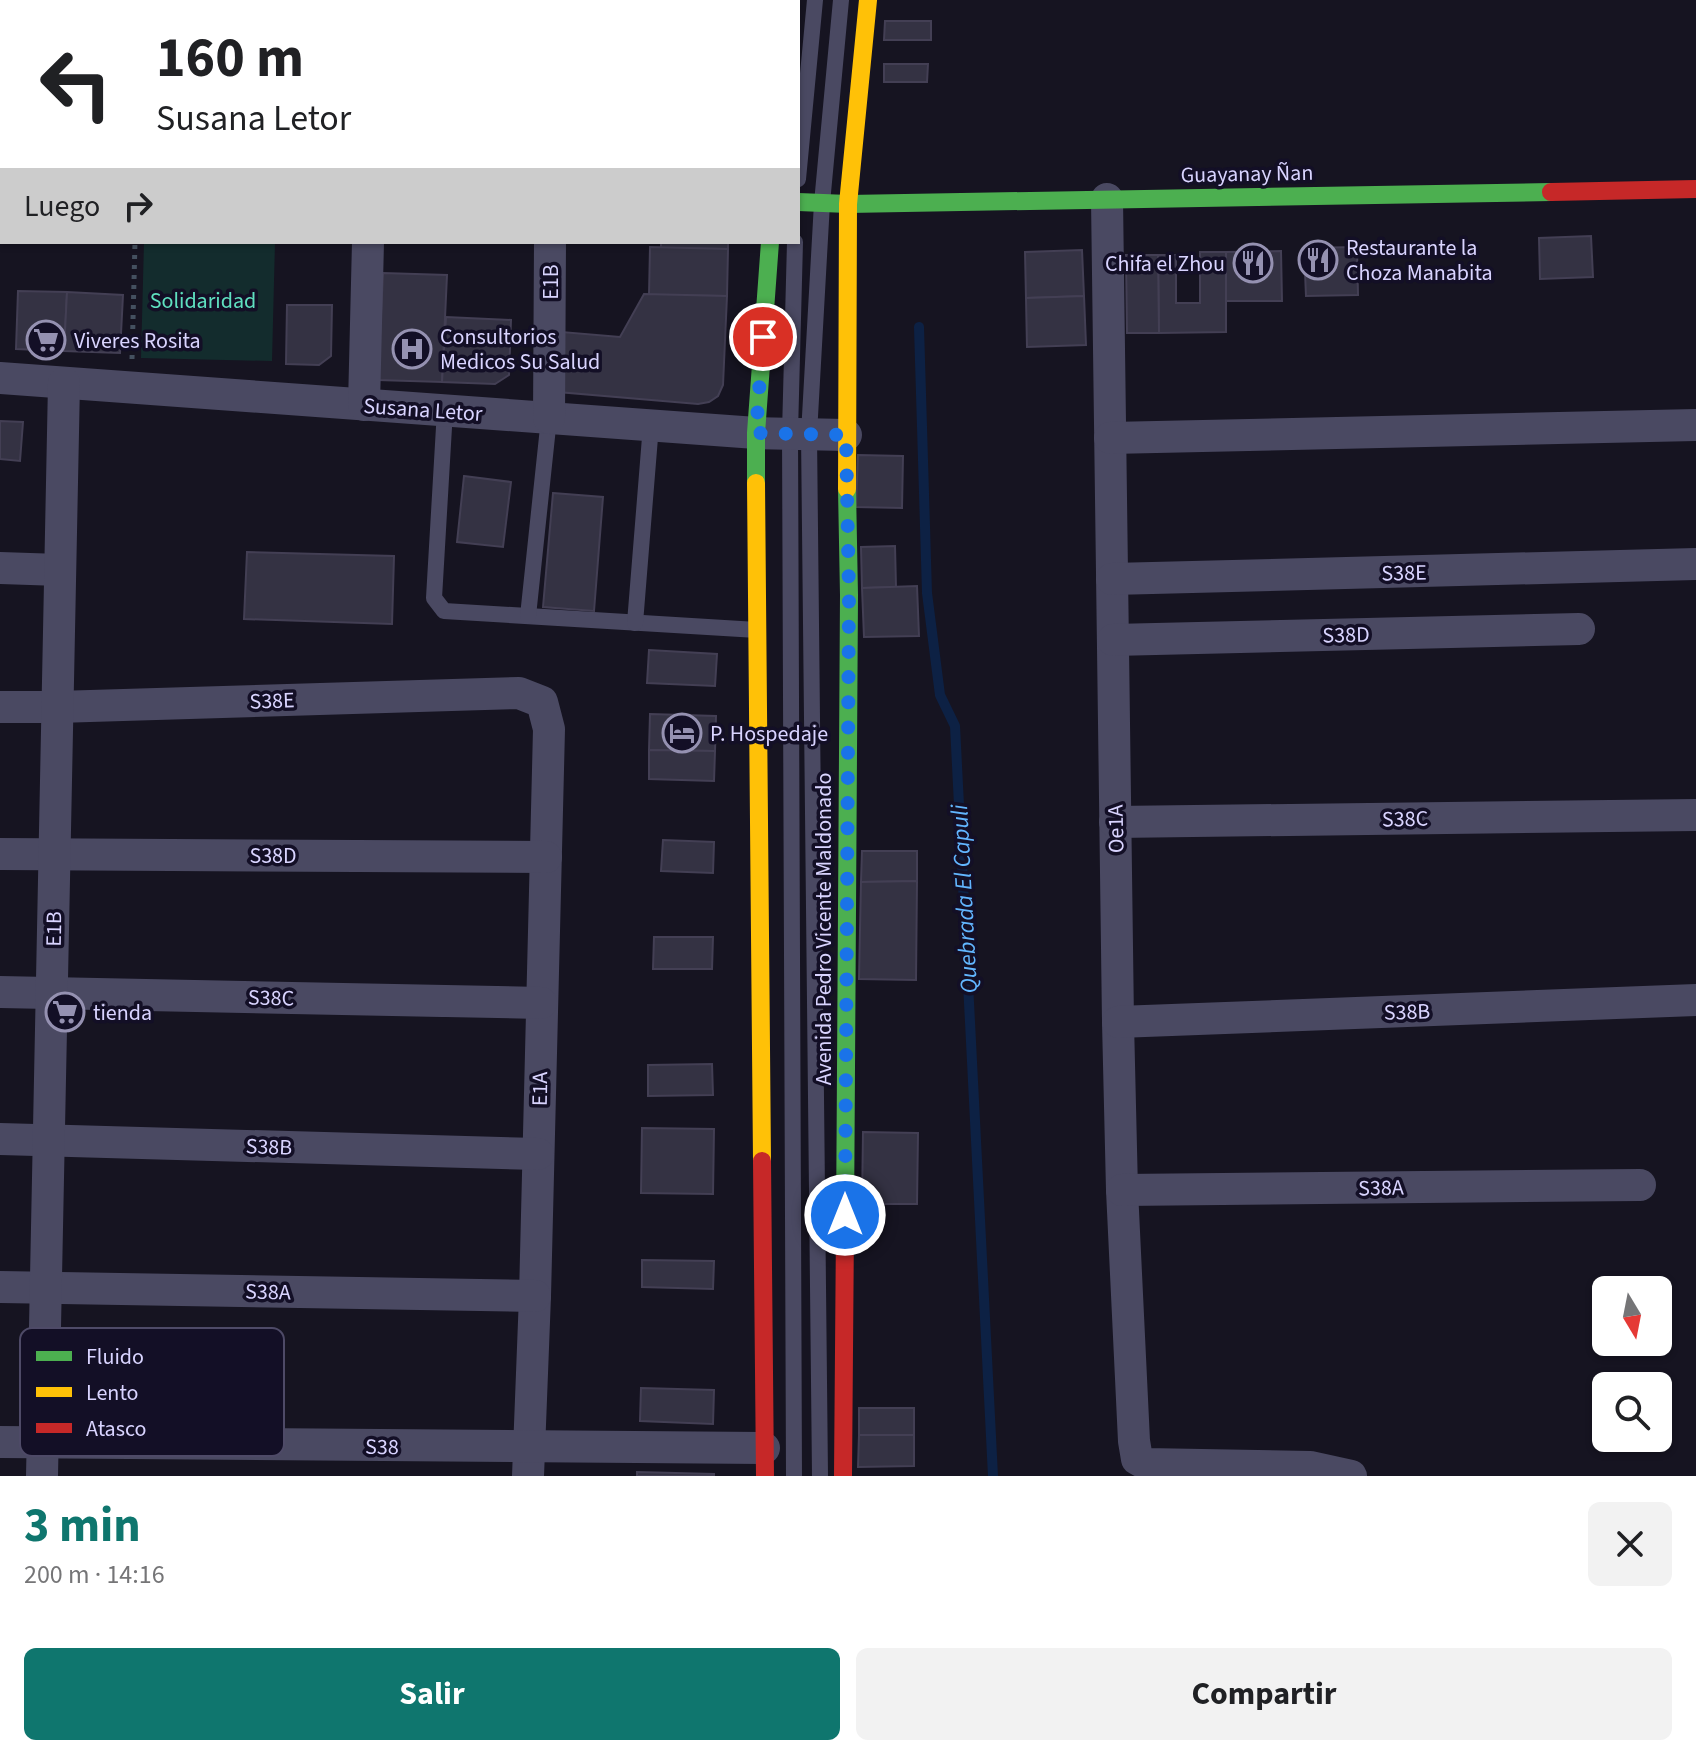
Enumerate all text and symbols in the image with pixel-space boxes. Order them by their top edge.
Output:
text: 160 m [156,19,304,98]
icon: left [24,32,128,136]
text: Susana Letor [156,93,351,144]
street label: Guayanay Ñan [1180,157,1314,191]
icon: right [116,184,160,228]
text: Luego [24,185,100,228]
place label: Restaurante la Choza Manabita [1346,232,1493,289]
restaurant icon: Restaurante la Choza Manabita [1297,239,1339,281]
restaurant icon: Chifa el Zhou [1232,242,1274,284]
place label: Chifa el Zhou [1105,248,1225,280]
street label: E1B [535,264,567,300]
park label: Solidaridad [150,285,256,317]
pin [729,303,797,371]
icon: arrive [741,315,785,359]
supermarket icon: Viveres Rosita [25,319,67,361]
place label: Consultorios Medicos Su Salud [440,321,600,378]
place label: Viveres Rosita [74,325,201,357]
hospital icon: Consultorios Medicos Su Salud [391,328,433,370]
street label: Susana Letor [362,390,484,430]
street label: S38E [1381,557,1427,589]
street label: S38D [1322,619,1370,651]
street label: S38E [249,684,295,718]
hotel icon: P. Hospedaje [661,712,703,754]
place label: P. Hospedaje [710,718,828,750]
street label: Avenida Pedro Vicente Maldonado [808,773,840,1085]
water label: Quebrada El Capuli [942,803,987,994]
street label: S38C [1382,803,1428,835]
street label: Oe1A [1100,804,1132,853]
street label: S38D [249,840,297,872]
street label: E1B [38,911,70,947]
street label: S38C [248,982,294,1014]
supermarket icon: tienda [44,991,86,1033]
street label: S38B [1383,995,1431,1029]
place label: tienda [93,997,152,1029]
street label: E1A [524,1071,556,1107]
street label: S38B [245,1130,293,1164]
street label: S38A [1358,1172,1404,1204]
position arrow [803,1173,887,1257]
street label: S38A [245,1276,291,1308]
north arrow [1592,1276,1672,1356]
map controls [1592,1276,1672,1452]
legend [20,1328,284,1456]
text: Fluido [86,1341,144,1373]
button: search [1592,1372,1672,1452]
text: Lento [86,1377,138,1409]
text: Atasco [86,1413,146,1445]
street label: S38 [365,1431,399,1463]
text: 3 min [24,1492,141,1560]
button: close [1588,1502,1672,1586]
text: 200 m · 14:16 [24,1556,165,1593]
button: Salir [24,1648,840,1740]
button: Compartir [856,1648,1672,1740]

